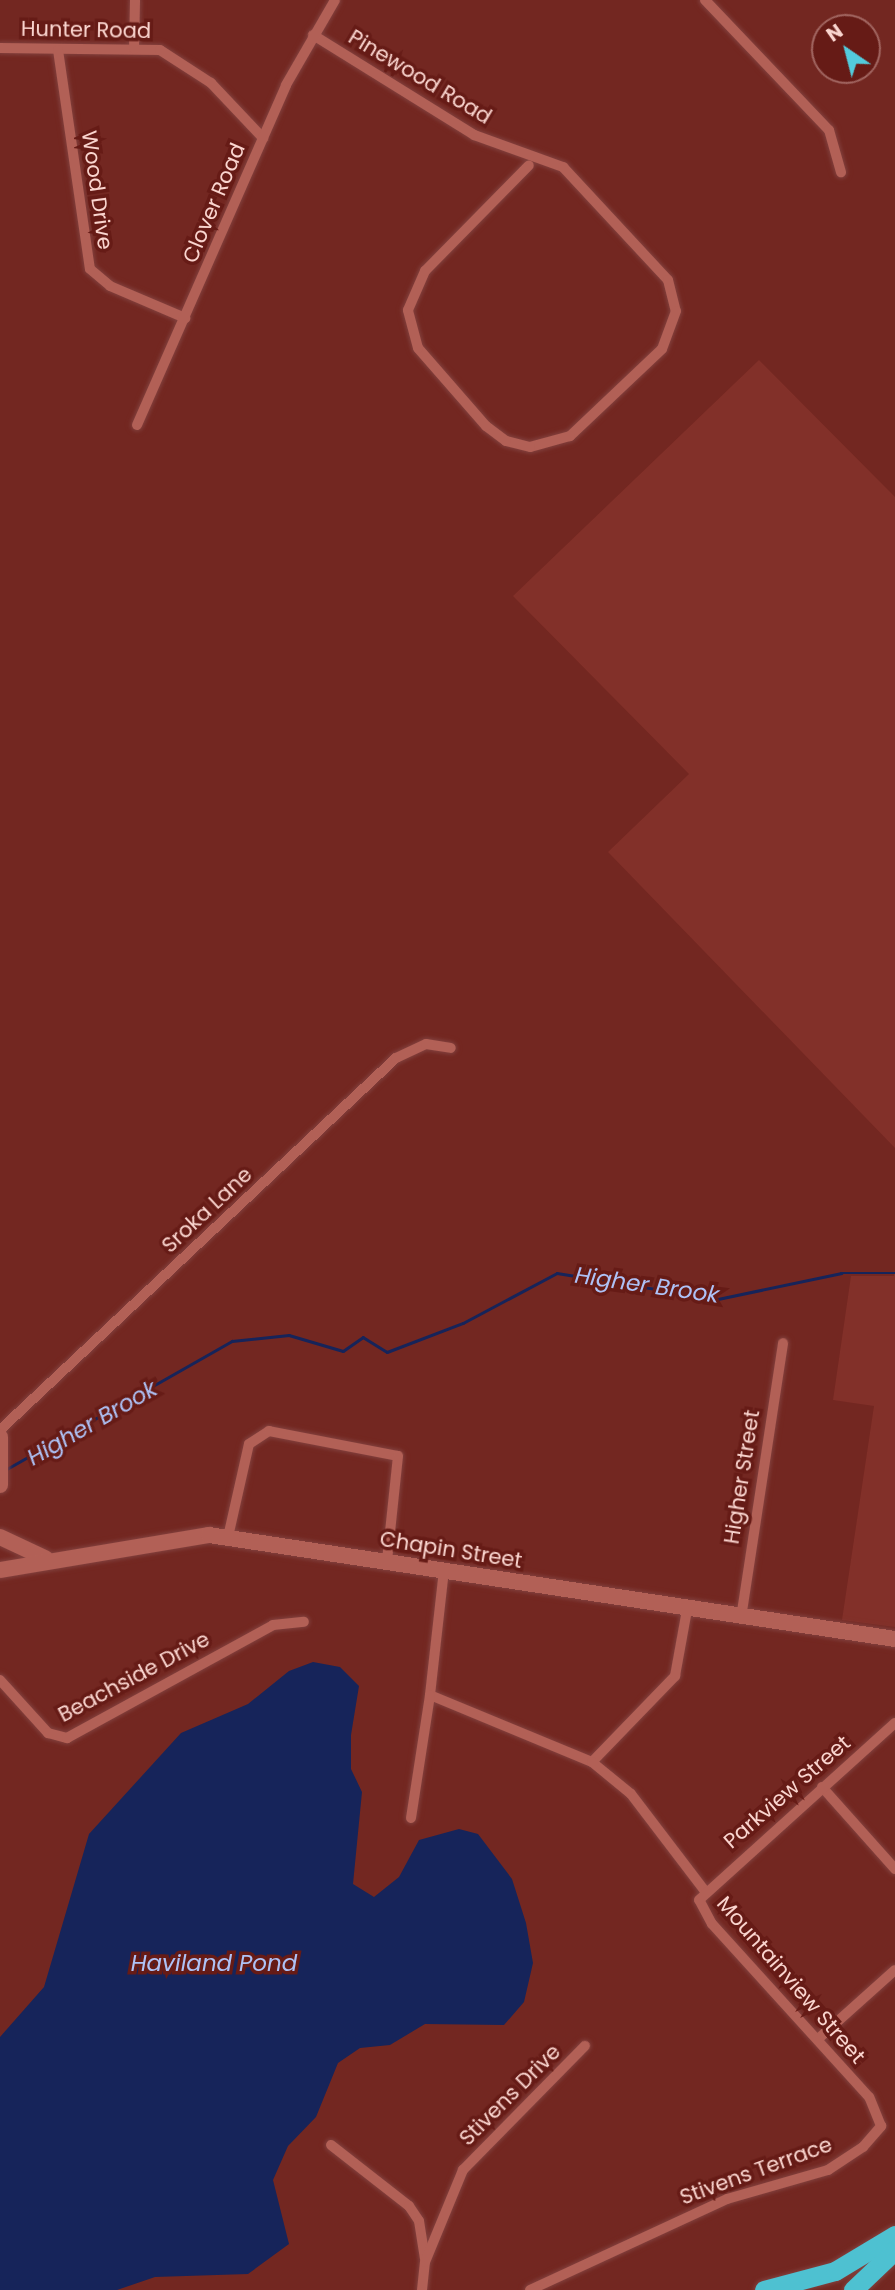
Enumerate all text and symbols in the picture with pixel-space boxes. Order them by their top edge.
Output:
north arrow [811,14,881,84]
street label: Hunter Road [21,16,151,44]
text: N [821,18,848,48]
street label: Pinewood Road [344,24,496,130]
street label: Wood Drive [76,129,118,251]
street label: Clover Road [177,139,251,267]
street label: Sroka Lane [157,1162,257,1258]
water label: Higher Brook [573,1261,721,1309]
water label: Higher Brook [22,1375,162,1471]
street label: Higher Street [719,1408,765,1546]
street label: Chapin Street [378,1526,524,1574]
street label: Beachside Drive [54,1626,214,1728]
street label: Parkview Street [719,1730,855,1854]
street label: Mountainview Street [712,1891,870,2069]
water label: Haviland Pond [131,1949,297,1977]
street label: Stivens Drive [454,2039,566,2151]
street label: Stivens Terrace [677,2132,835,2210]

